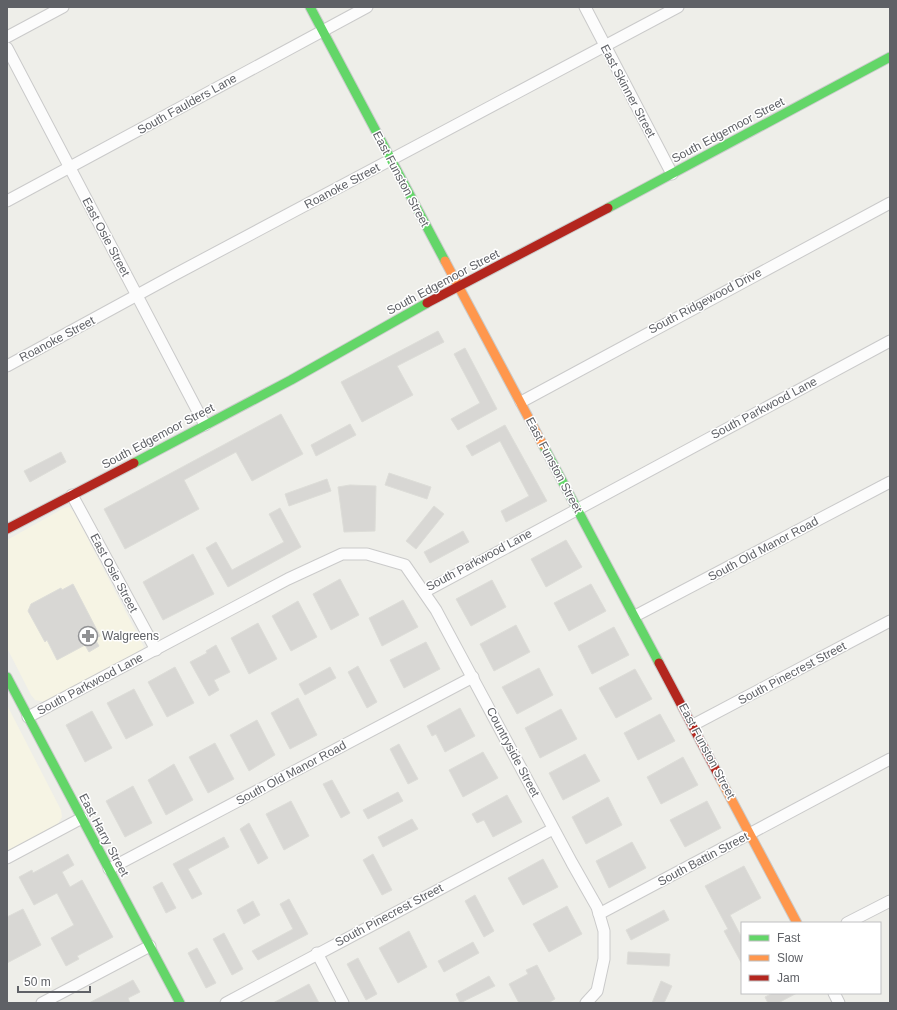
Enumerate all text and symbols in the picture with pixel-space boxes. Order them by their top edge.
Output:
street label: East Skinner Street [598,42,659,141]
street label: South Faulders Lane [135,71,239,137]
street label: South Edgemoor Street [669,94,787,166]
street label: East Funston Street [370,129,432,230]
street label: Roanoke Street [302,160,383,212]
street label: East Osie Street [79,195,133,279]
street label: South Edgemoor Street [384,246,502,318]
street label: South Ridgewood Drive [646,265,764,337]
street label: Roanoke Street [17,313,98,365]
street label: South Parkwood Lane [709,374,820,442]
street label: South Edgemoor Street [99,400,217,472]
street label: East Funston Street [523,415,585,516]
street label: South Old Manor Road [706,514,820,584]
street label: South Parkwood Lane [424,526,535,594]
street label: East Osie Street [87,531,141,615]
pharmacy icon: Walgreens [77,625,99,647]
place label: Walgreens [102,629,159,643]
street label: South Pinecrest Street [736,638,849,707]
street label: South Parkwood Lane [35,650,146,718]
street label: East Funston Street [676,701,738,802]
street label: Countryside Street [483,705,543,800]
street label: South Old Manor Road [234,738,348,808]
street label: East Harry Street [76,791,132,880]
street label: South Battin Street [655,829,751,889]
street label: South Pinecrest Street [333,880,446,949]
legend [741,922,881,994]
text: Fast [777,931,801,945]
text: Slow [777,951,803,965]
scale bar [18,968,90,994]
text: Jam [777,971,800,985]
text: 50 m [24,975,51,989]

